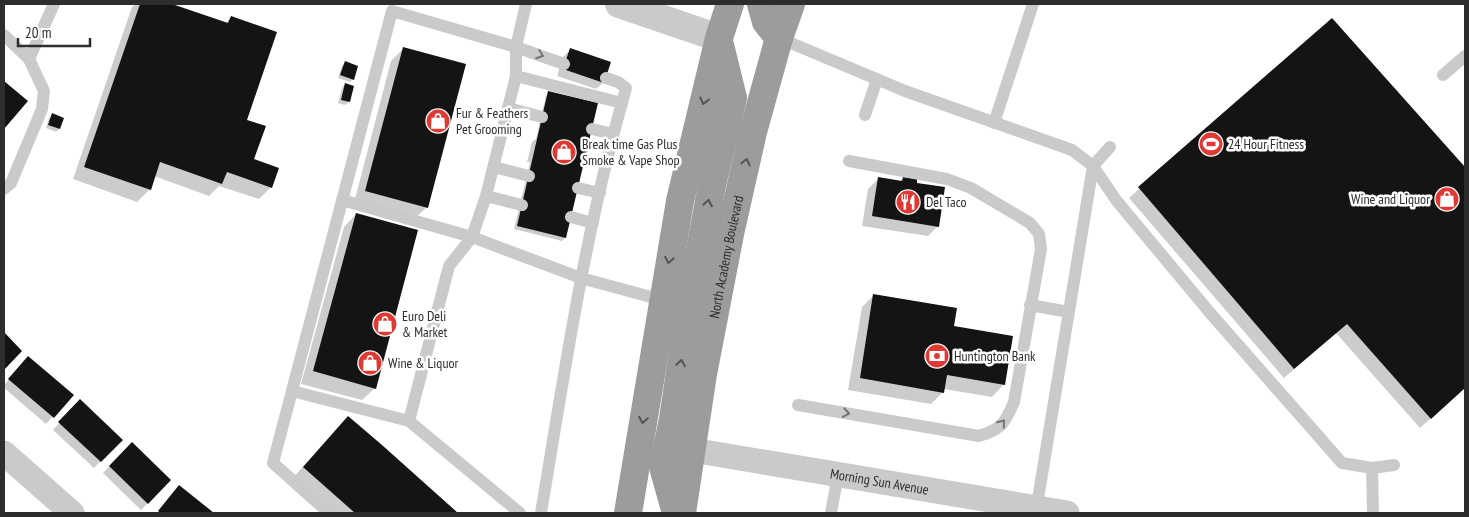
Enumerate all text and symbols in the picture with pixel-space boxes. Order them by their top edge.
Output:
scale bar [18,15,90,47]
text: 20 m [25,23,51,42]
one-way arrow [536,49,544,59]
one-way arrow [699,97,710,106]
place label: Fur & Feathers Pet Grooming [456,104,529,138]
shop icon: Fur & Feathers Pet Grooming [425,108,451,134]
sports icon: 24 Hour Fitness [1198,131,1224,157]
place label: Break time Gas Plus Smoke & Vape Shop [582,135,680,169]
place label: 24 Hour Fitness [1228,135,1304,153]
shop icon: Break time Gas Plus Smoke & Vape Shop [551,139,577,165]
one-way arrow [740,157,751,166]
shop icon: Wine and Liquor [1434,186,1460,212]
restaurant icon: Del Taco [895,189,921,215]
place label: Wine and Liquor [1351,190,1430,208]
place label: Del Taco [926,193,966,211]
street label: North Academy Boulevard [705,194,747,320]
one-way arrow [703,198,713,207]
one-way arrow [665,256,675,265]
place label: Euro Deli & Market [402,307,448,341]
shop icon: Euro Deli & Market [372,311,398,337]
bank icon: Huntington Bank [924,343,950,369]
place label: Huntington Bank [954,347,1036,365]
shop icon: Wine & Liquor [357,350,383,376]
place label: Wine & Liquor [388,354,459,372]
one-way arrow [676,359,686,367]
one-way arrow [842,408,850,418]
one-way arrow [638,416,648,425]
one-way arrow [997,419,1006,428]
street label: Morning Sun Avenue [829,464,930,499]

